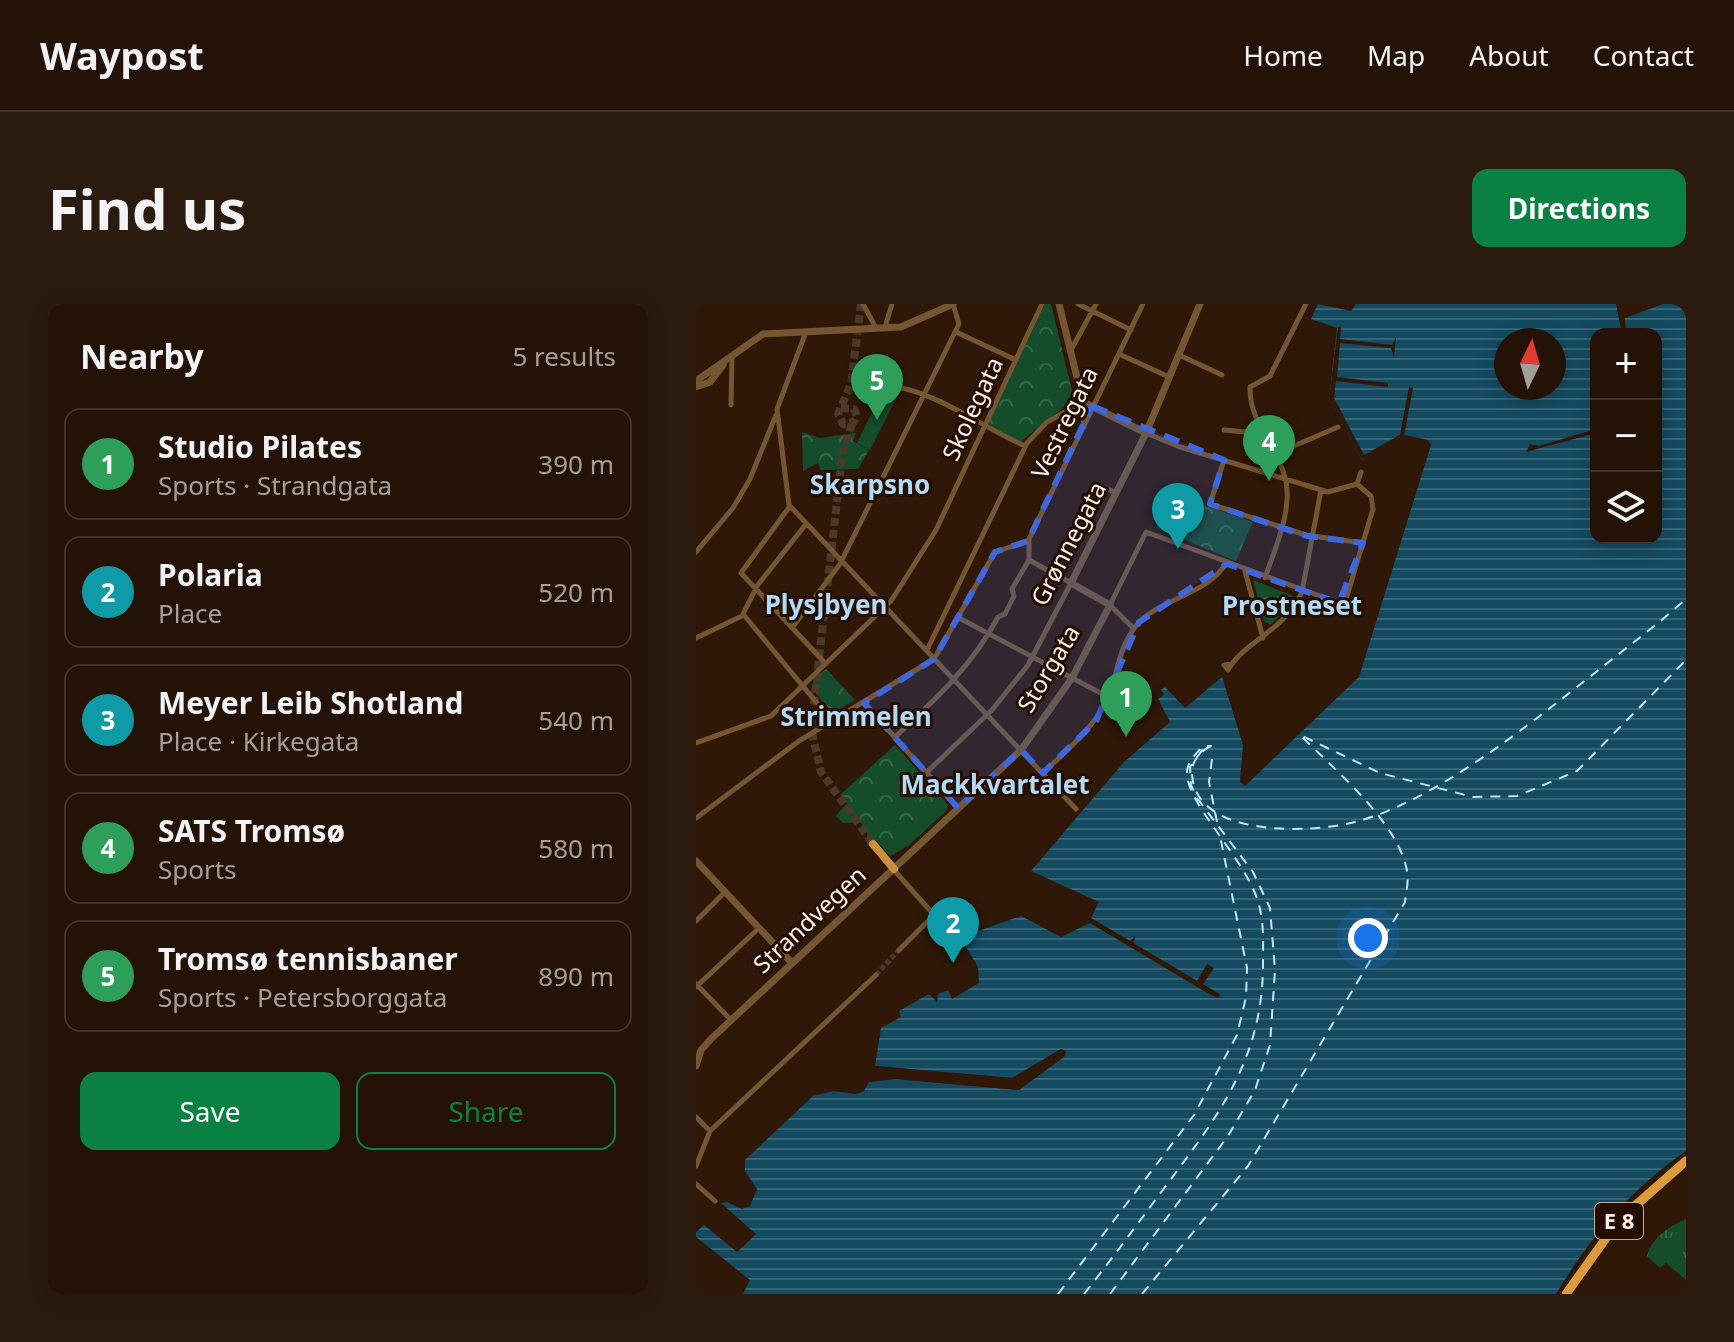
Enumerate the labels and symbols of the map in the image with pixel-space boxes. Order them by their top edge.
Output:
north arrow [1494,328,1566,400]
street label: Skolegata [933,351,1010,465]
pin: 5 [851,354,903,420]
street label: Vestregata [1022,361,1105,484]
pin: 4 [1243,415,1295,481]
district label: Skarpsno [810,466,930,502]
street label: Grønnegata [1022,476,1113,611]
pin: 3 [1152,483,1204,549]
district label: Plysjbyen [765,586,887,622]
district label: Prostneset [1222,587,1362,623]
street label: Storgata [1009,618,1087,718]
pin: 1 [1100,671,1152,737]
district label: Strimmelen [780,698,932,734]
district label: Mackkvartalet [900,766,1090,802]
street label: Strandvegen [745,858,873,980]
pin: 2 [927,897,979,963]
your location [1348,918,1388,958]
road number: E 8 [1595,1203,1643,1239]

